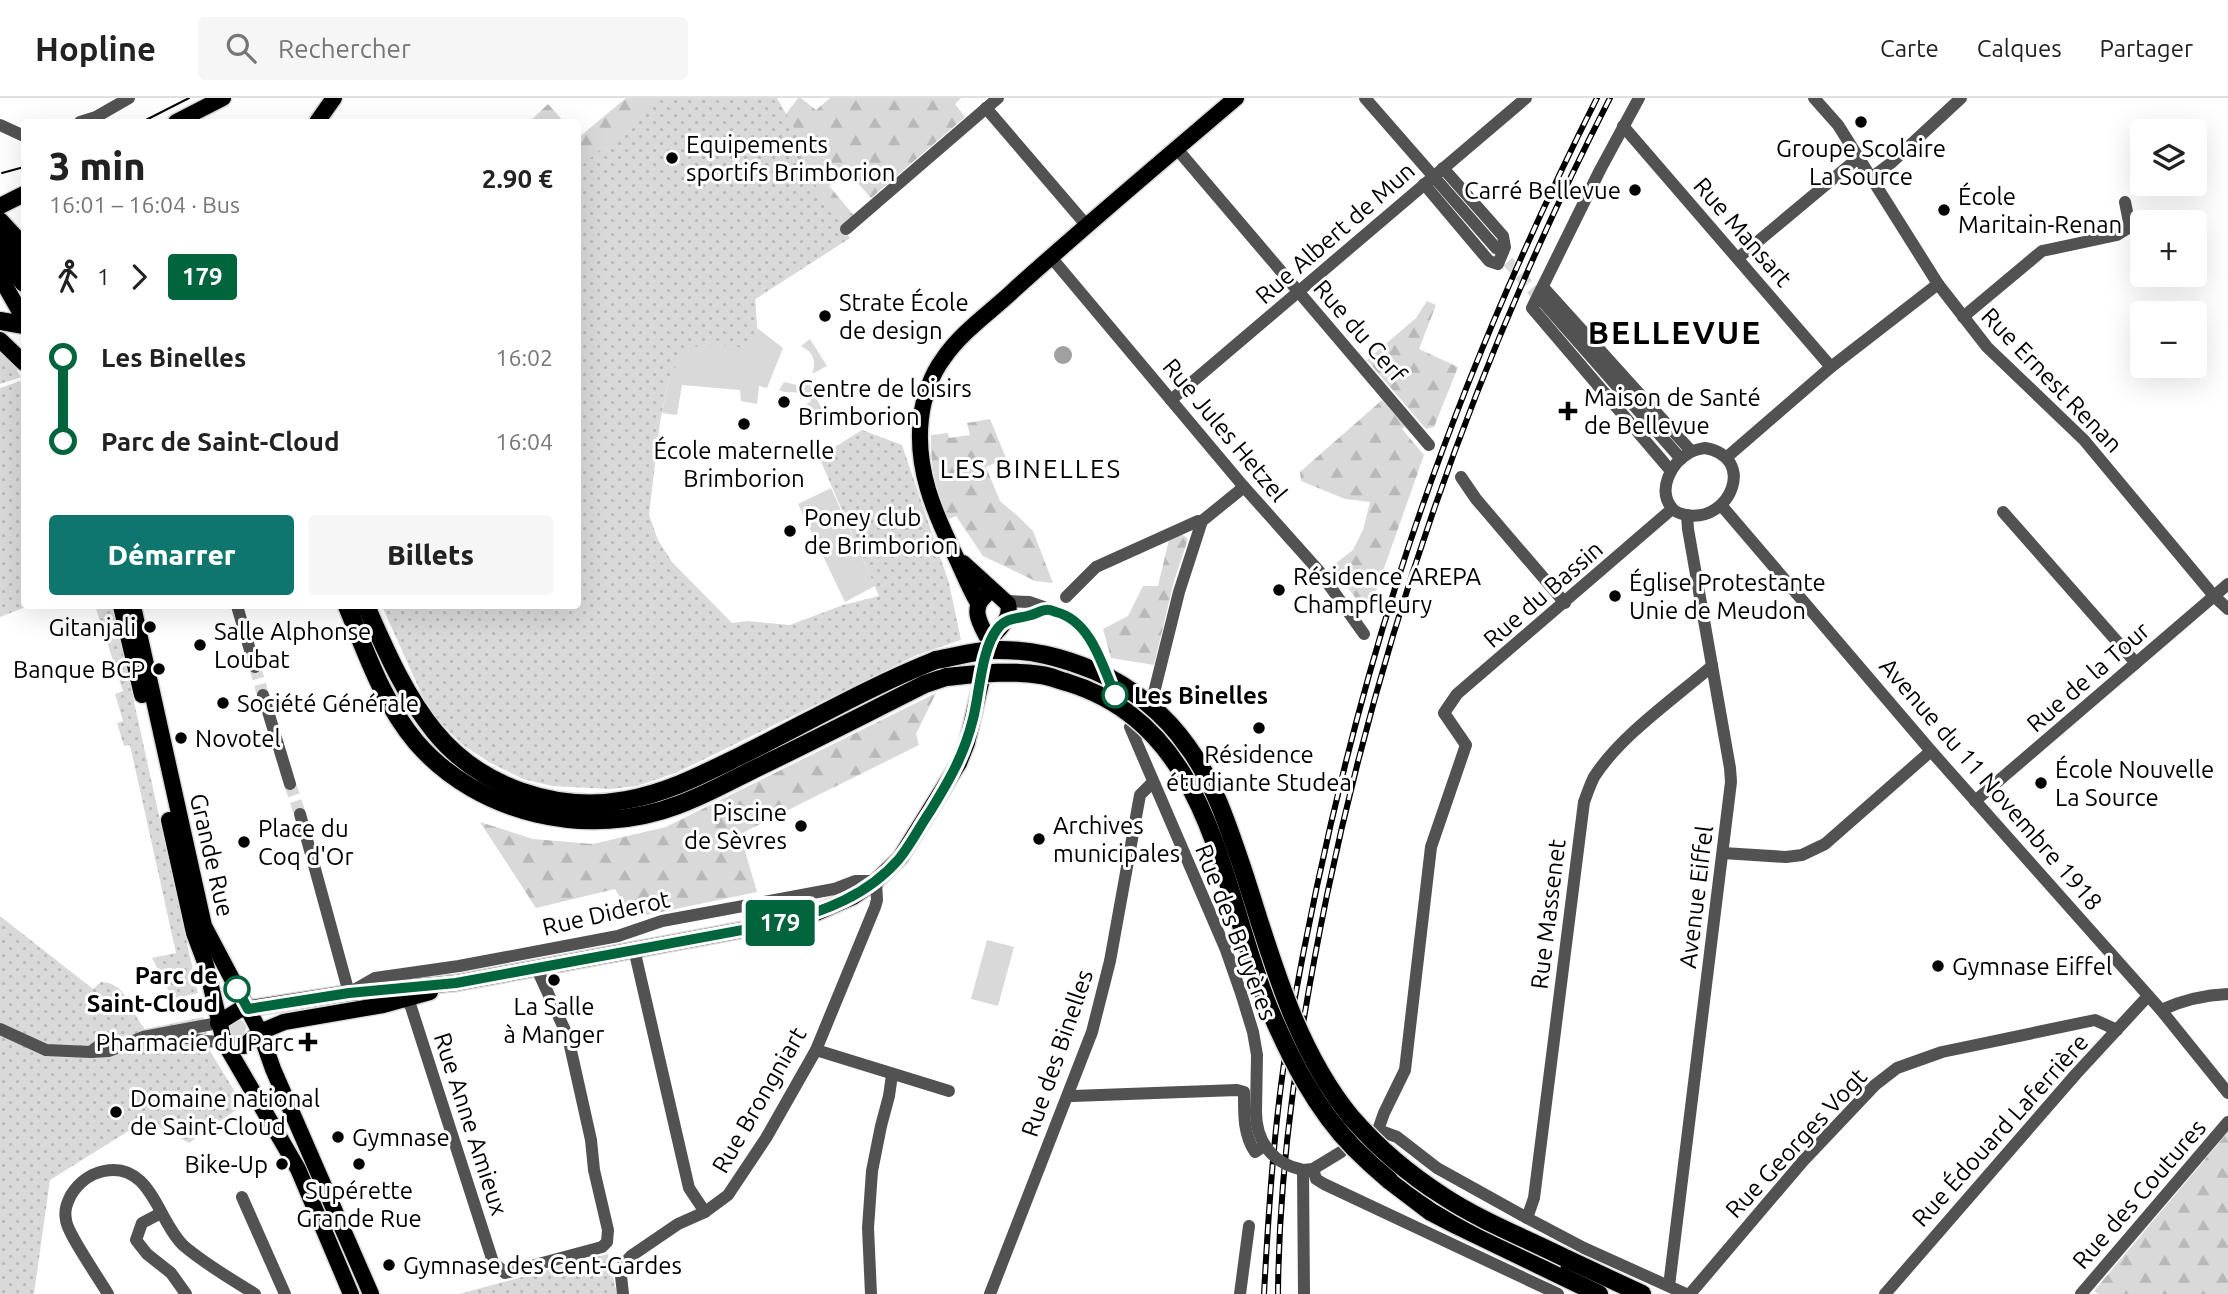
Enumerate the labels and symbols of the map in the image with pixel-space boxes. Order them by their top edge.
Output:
marker: Groupe Scolaire La Source [1853,114,1869,130]
place label: Equipements sportifs Brimborion [686,131,896,186]
place label: Groupe Scolaire La Source [1776,135,1946,190]
marker: Equipements sportifs Brimborion [664,150,680,166]
street label: Rue Albert de Mun [1250,157,1420,309]
street label: Rue Mansart [1688,172,1798,292]
place label: Carré Bellevue [1464,177,1621,204]
marker: Carré Bellevue [1627,182,1643,198]
place label: École Maritain-Renan [1958,182,2122,238]
marker: École Maritain-Renan [1936,202,1952,218]
street label: Rue du Cerf [1308,274,1412,388]
place label: Strate École de design [839,288,969,344]
street label: Rue Ernest Renan [1976,302,2128,458]
marker: Strate École de design [817,308,833,324]
district label: BELLEVUE [1588,314,1762,350]
street label: Rue Jules Hetzel [1157,353,1293,507]
place label: Centre de loisirs Brimborion [798,375,972,430]
place label: Maison de Santé de Bellevue [1584,384,1761,439]
marker: Centre de loisirs Brimborion [776,394,792,410]
marker: Maison de Santé de Bellevue [1558,401,1578,421]
marker: École maternelle Brimborion [736,416,752,432]
place label: École maternelle Brimborion [653,436,835,492]
district label: LES BINELLES [940,454,1122,483]
place label: Poney club de Brimborion [804,504,958,559]
marker: Poney club de Brimborion [782,523,798,539]
street label: Rue du Bassin [1478,535,1608,653]
place label: Résidence AREPA Champfleury [1293,563,1482,618]
place label: Église Protestante Unie de Meudon [1629,568,1826,624]
marker: Résidence AREPA Champfleury [1271,582,1287,598]
marker: Église Protestante Unie de Meudon [1607,588,1623,604]
place label: Gitanjali [49,614,136,641]
street label: Rue de la Tour [2021,616,2155,738]
place label: Salle Alphonse Loubat [214,618,371,673]
marker: Gitanjali [142,619,158,635]
marker: Salle Alphonse Loubat [192,637,208,653]
street label: Avenue du 11 Novembre 1918 [1874,653,2108,915]
place label: Banque BCP [13,656,145,683]
marker: Banque BCP [151,661,167,677]
marker: Les Binelles [1102,682,1128,708]
place label: Les Binelles [1134,682,1268,709]
place label: Société Générale [237,690,419,717]
marker: Société Générale [215,695,231,711]
marker: Résidence étudiante Studea [1251,720,1267,736]
place label: Novotel [195,725,281,752]
marker: Novotel [173,730,189,746]
place label: Résidence étudiante Studea [1166,741,1352,796]
place label: École Nouvelle La Source [2055,755,2214,811]
marker: École Nouvelle La Source [2033,775,2049,791]
street label: Grande Rue [185,791,239,919]
place label: Piscine de Sèvres [684,799,787,854]
place label: Archives municipales [1053,812,1180,867]
place label: Place du Coq d'Or [258,815,354,870]
marker: Piscine de Sèvres [793,818,809,834]
street label: Avenue Eiffel [1674,824,1718,970]
marker: Archives municipales [1031,831,1047,847]
marker: Place du Coq d'Or [236,834,252,850]
street label: Rue Massenet [1525,837,1571,991]
street label: Rue des Bruyères [1190,840,1282,1024]
street label: Rue Diderot [540,885,673,941]
line badge: 179 [740,900,820,946]
place label: Gymnase Eiffel [1952,953,2112,980]
marker: Gymnase Eiffel [1930,958,1946,974]
place label: Parc de Saint-Cloud [87,962,218,1017]
street label: Rue des Binelles [1016,966,1098,1140]
marker: La Salle à Manger [546,972,562,988]
marker: Parc de Saint-Cloud [224,976,250,1002]
place label: La Salle à Manger [504,993,604,1048]
street label: Rue Brongniart [706,1022,812,1178]
street label: Rue Édouard Laferrière [1906,1027,2094,1232]
place label: Pharmacie du Parc [96,1029,294,1056]
street label: Rue Anne Amieux [429,1029,513,1219]
marker: Pharmacie du Parc [300,1034,316,1050]
street label: Rue Georges Vogt [1720,1062,1873,1223]
place label: Domaine national de Saint-Cloud [130,1085,320,1140]
marker: Domaine national de Saint-Cloud [108,1104,124,1120]
street label: Rue des Coutures [2067,1114,2211,1274]
place label: Gymnase [352,1124,450,1151]
marker: Gymnase [330,1129,346,1145]
place label: Bike-Up [185,1151,268,1178]
marker: Bike-Up [274,1156,290,1172]
marker: Supérette Grande Rue [351,1156,367,1172]
place label: Supérette Grande Rue [296,1177,422,1232]
place label: Gymnase des Cent-Gardes [403,1252,682,1279]
marker: Gymnase des Cent-Gardes [381,1257,397,1273]

